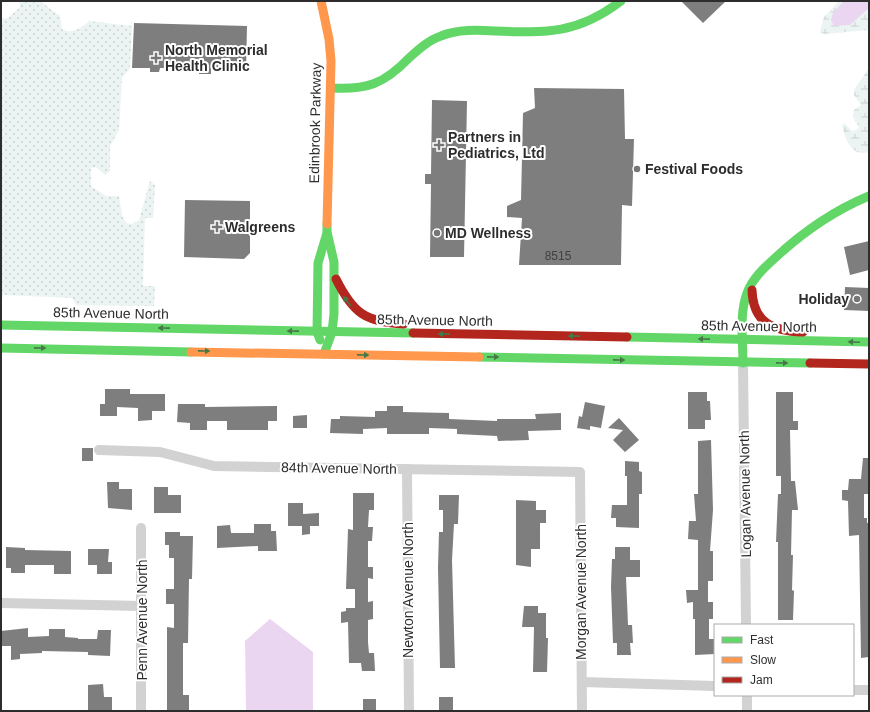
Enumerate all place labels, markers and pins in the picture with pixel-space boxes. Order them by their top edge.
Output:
place label: North Memorial Health Clinic [165,42,268,74]
marker: North Memorial Health Clinic [150,52,162,64]
place label: Partners in Pediatrics, Ltd [448,129,544,161]
marker: Partners in Pediatrics, Ltd [433,139,445,151]
place label: Festival Foods [645,161,743,177]
marker: Festival Foods [632,164,642,174]
place label: Walgreens [225,219,295,235]
marker: Walgreens [212,222,222,232]
place label: MD Wellness [445,225,531,241]
marker: MD Wellness [432,228,442,238]
place label: Holiday [798,291,849,307]
marker: Holiday [852,294,862,304]

